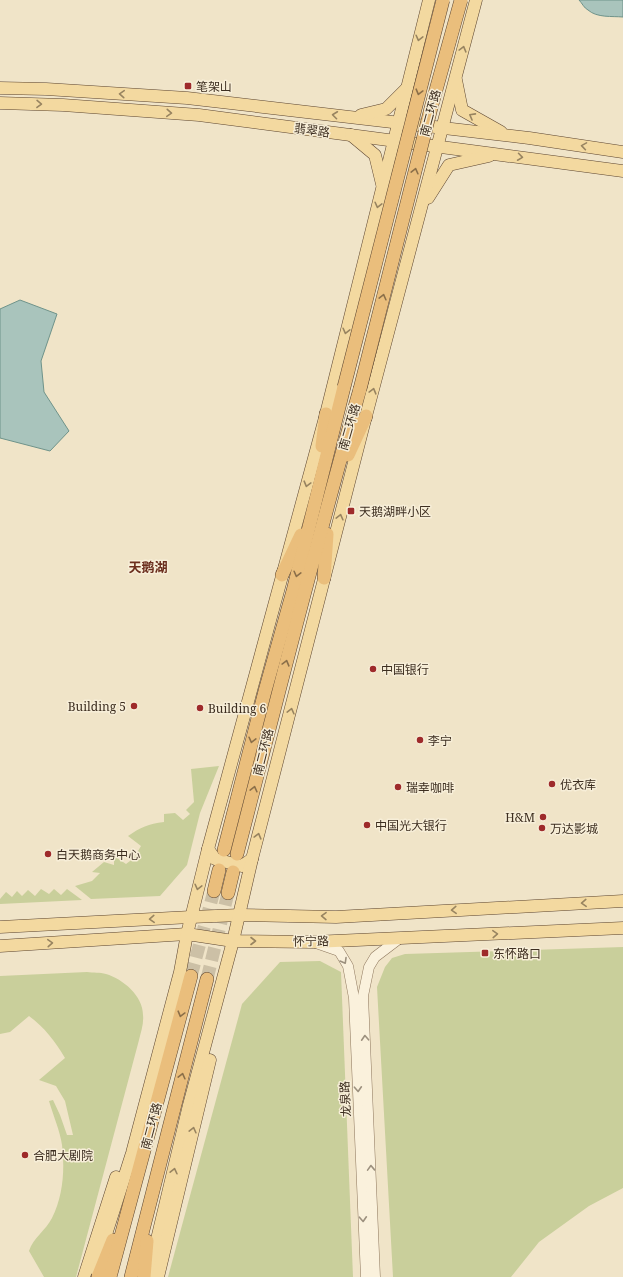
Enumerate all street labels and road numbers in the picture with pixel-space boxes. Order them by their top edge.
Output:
street label: 南二环路 [416,88,444,138]
street label: 翡翠路 [293,119,331,141]
street label: 南二环路 [334,402,364,452]
street label: 南二环路 [249,727,277,777]
street label: 怀宁路 [293,932,329,950]
street label: 龙泉路 [336,1081,354,1117]
street label: 南二环路 [137,1101,165,1151]

